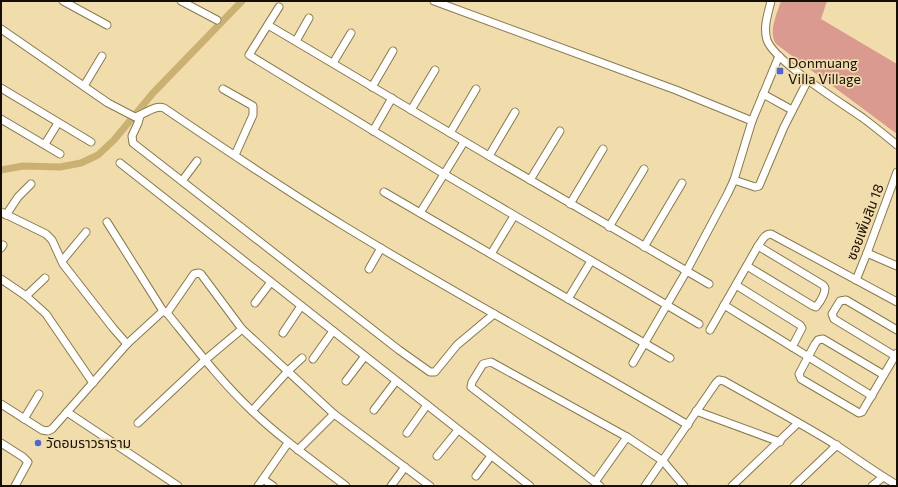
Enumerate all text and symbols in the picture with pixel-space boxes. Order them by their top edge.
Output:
place label: Donmuang Villa Village [788,54,861,87]
marker: Donmuang Villa Village [775,66,785,76]
street label: ซอยเพิ่มสิน 18 [842,181,887,262]
place label: วัดอมราวราราม [46,434,131,451]
marker: วัดอมราวราราม [33,438,43,448]

